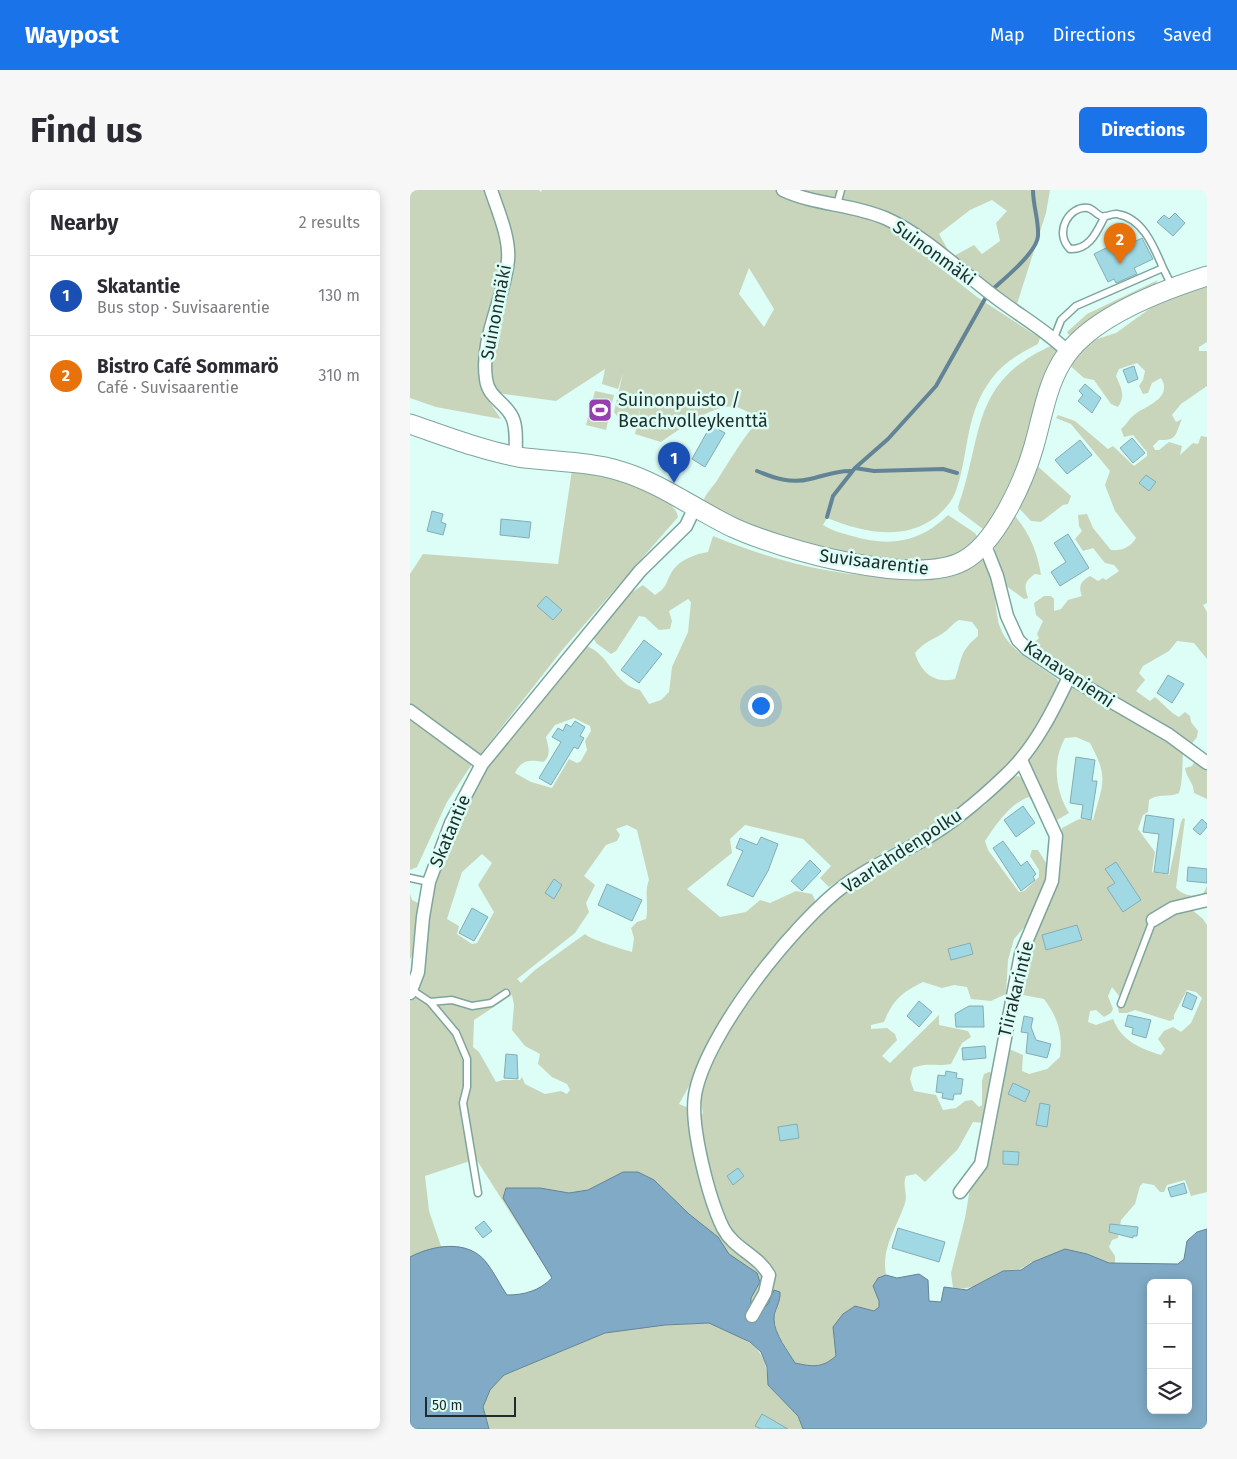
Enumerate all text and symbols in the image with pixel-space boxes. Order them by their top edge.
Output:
text: Waypost [25,21,119,49]
text: Map [990,24,1025,46]
text: Directions [1053,24,1135,46]
text: Saved [1163,24,1212,46]
button: Directions [1079,107,1207,153]
text: Find us [30,109,142,151]
text: Nearby [50,210,118,236]
text: 2 results [299,213,360,232]
street label: Suinonmäki [889,216,979,290]
pin: 2 [1104,223,1136,264]
street label: Suinonmäki [476,263,516,361]
text: Skatantie [97,275,180,298]
text: 1 [62,286,70,305]
text: 130 m [318,286,360,305]
text: Bus stop · Suvisaarentie [97,298,270,317]
text: Bistro Café Sommarö [97,355,279,378]
text: 2 [62,366,70,385]
text: 310 m [319,366,360,385]
text: Café · Suvisaarentie [97,378,239,397]
place label: Suinonpuisto / Beachvolleykenttä [618,389,768,432]
sports icon: Suinonpuisto / Beachvolleykenttä [587,397,613,423]
pin: 1 [658,442,690,483]
street label: Suvisaarentie [818,544,930,580]
street label: Kanavaniemi [1019,636,1119,712]
your location [748,693,774,719]
street label: Skatantie [425,791,475,871]
street label: Vaarlahdenpolku [838,804,966,898]
street label: Tiirakarintie [993,939,1039,1039]
map controls [1147,1279,1192,1414]
button: + [1147,1279,1192,1324]
button: − [1147,1324,1192,1369]
button: layers [1147,1369,1192,1414]
scale bar [425,1394,516,1417]
text: 50 m [432,1397,463,1414]

